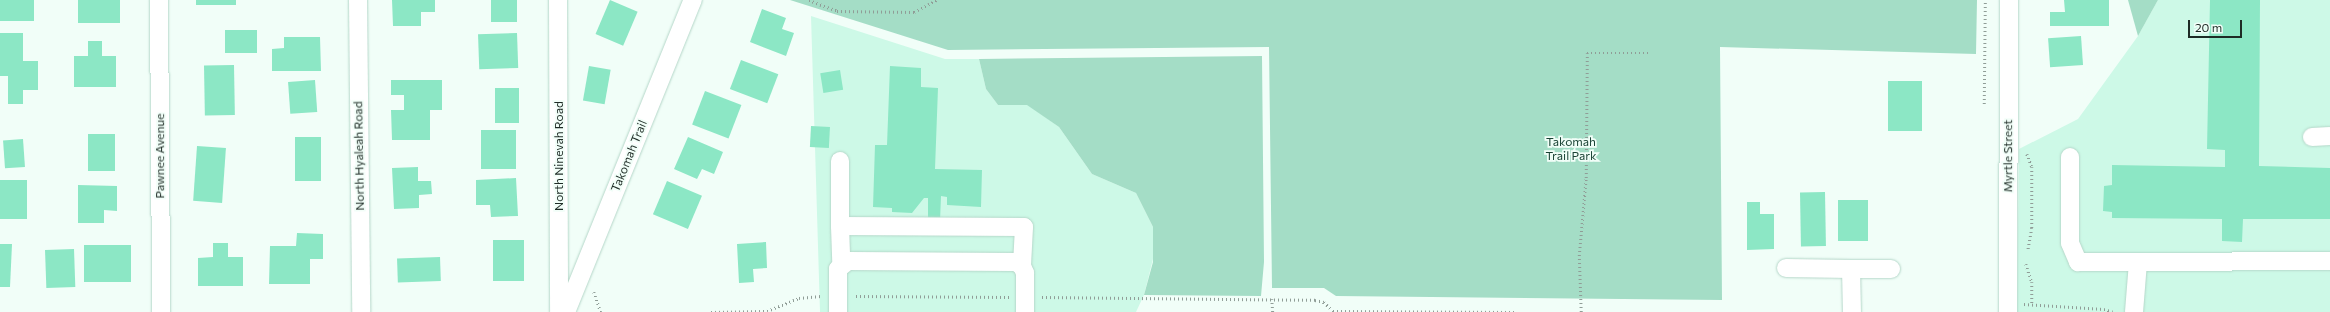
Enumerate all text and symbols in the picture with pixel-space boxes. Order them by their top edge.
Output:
scale bar [2190,12,2244,38]
text: 20 m [2195,20,2222,34]
street label: North Hyaleah Road [351,101,367,211]
street label: North Ninevah Road [552,101,566,211]
street label: Pawnee Avenue [153,113,167,199]
street label: Takomah Trail [608,118,650,194]
street label: Myrtle Street [2001,120,2015,192]
park label: Takomah Trail Park [1545,135,1597,163]

